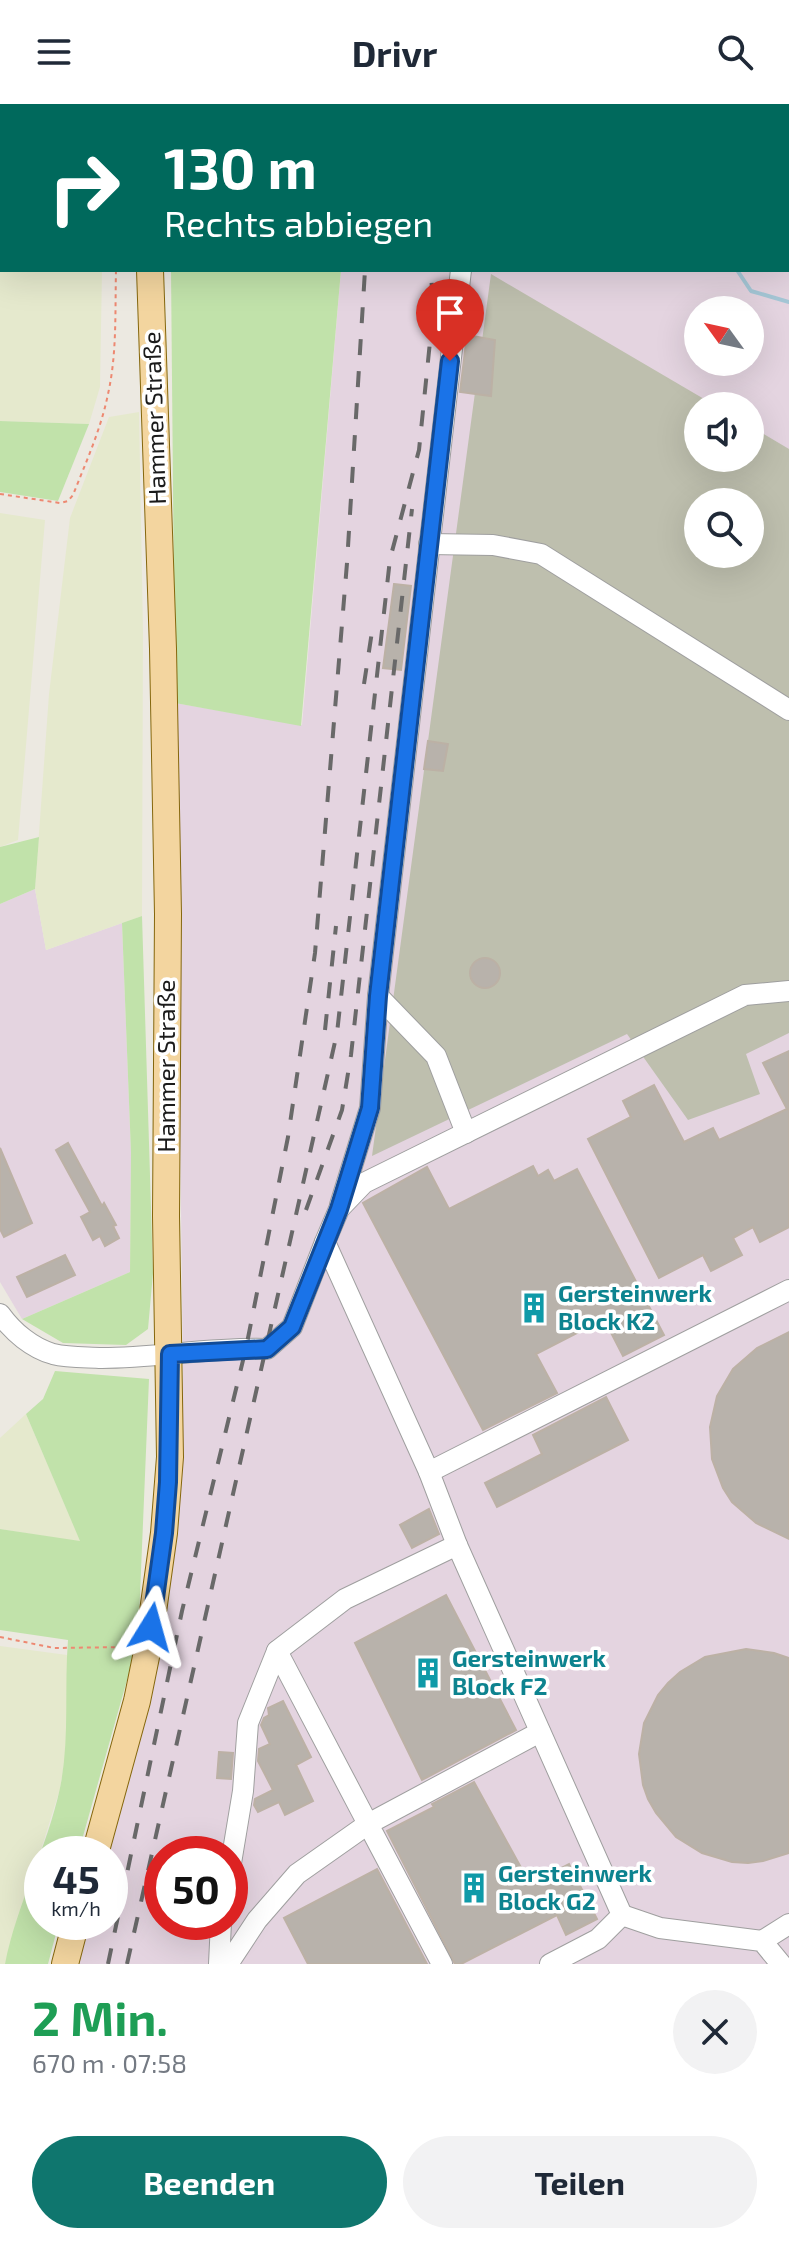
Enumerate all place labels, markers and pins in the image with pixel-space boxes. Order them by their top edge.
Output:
pin [416,279,484,361]
place label: Gersteinwerk Block K2 [558,1278,713,1335]
building icon: Gersteinwerk Block K2 [517,1291,551,1325]
place label: Gersteinwerk Block F2 [452,1643,607,1700]
building icon: Gersteinwerk Block F2 [411,1656,445,1690]
place label: Gersteinwerk Block G2 [498,1858,653,1915]
building icon: Gersteinwerk Block G2 [457,1871,491,1905]

